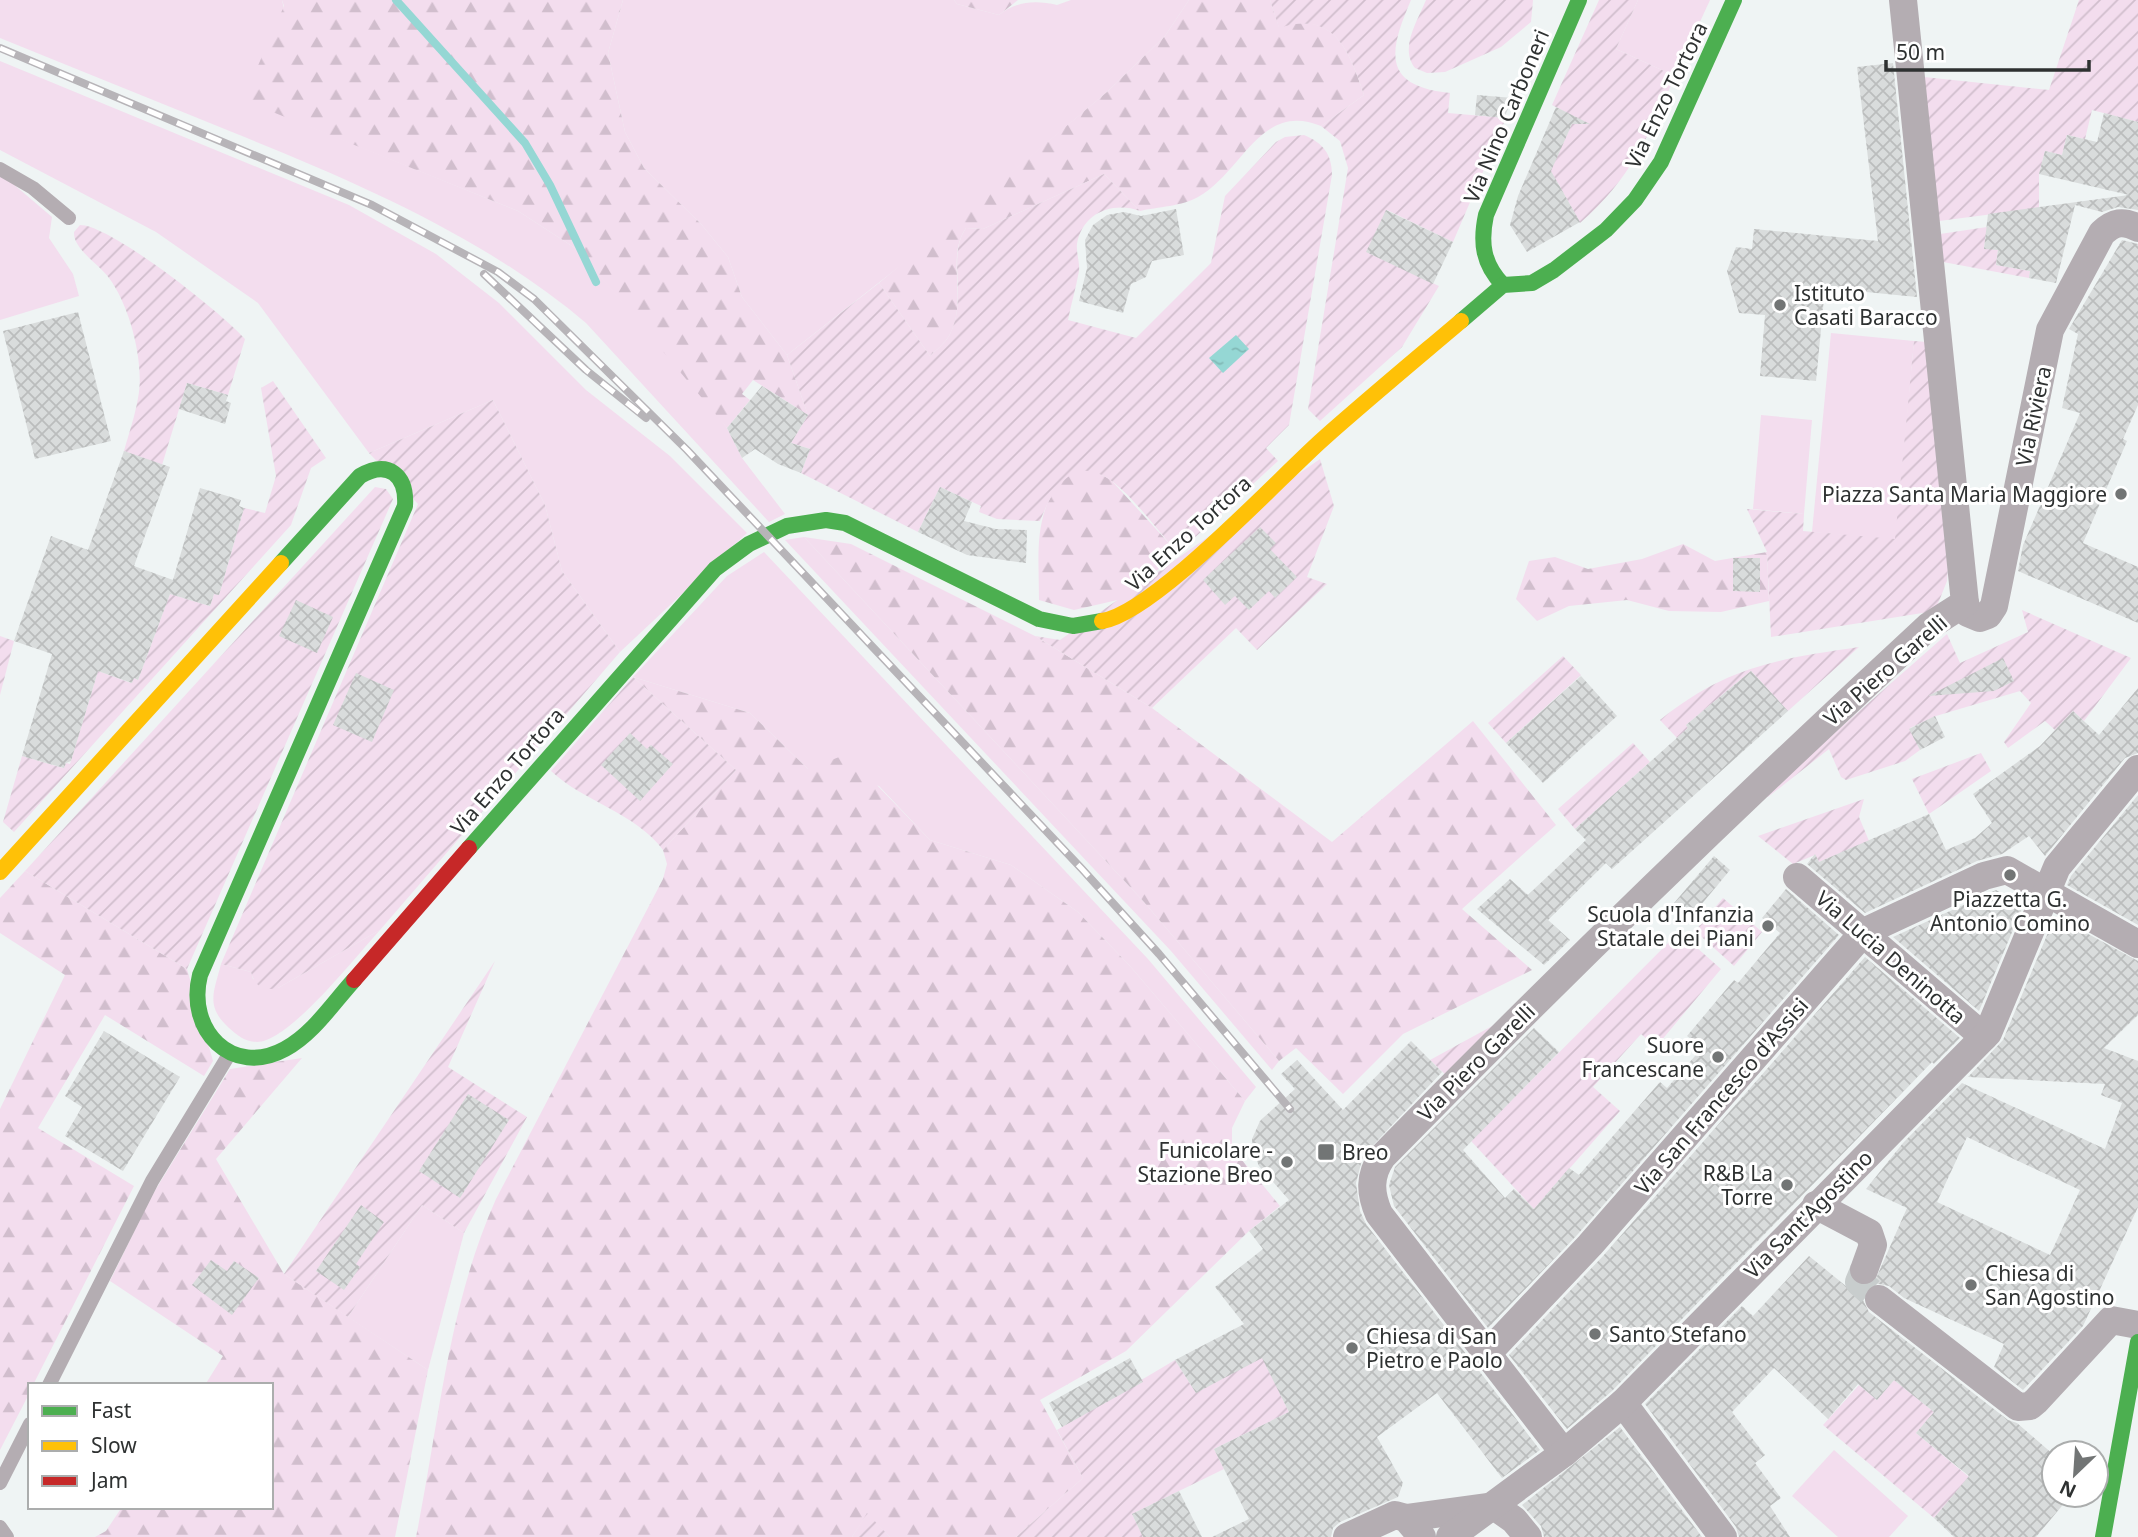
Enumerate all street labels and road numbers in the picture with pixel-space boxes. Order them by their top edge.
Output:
street label: Via Enzo Tortora [1618,17,1714,173]
street label: Via Nino Carboneri [1457,25,1555,207]
street label: Via Riviera [2009,363,2057,469]
street label: Via Enzo Tortora [1119,469,1257,597]
street label: Via Piero Garelli [1817,609,1953,731]
street label: Via Enzo Tortora [444,701,570,841]
street label: Via Lucia Deninotta [1810,884,1972,1030]
street label: Via San Francesco d'Assisi [1628,992,1814,1200]
street label: Via Piero Garelli [1411,997,1541,1127]
street label: Via Sant'Agostino [1738,1144,1878,1284]

